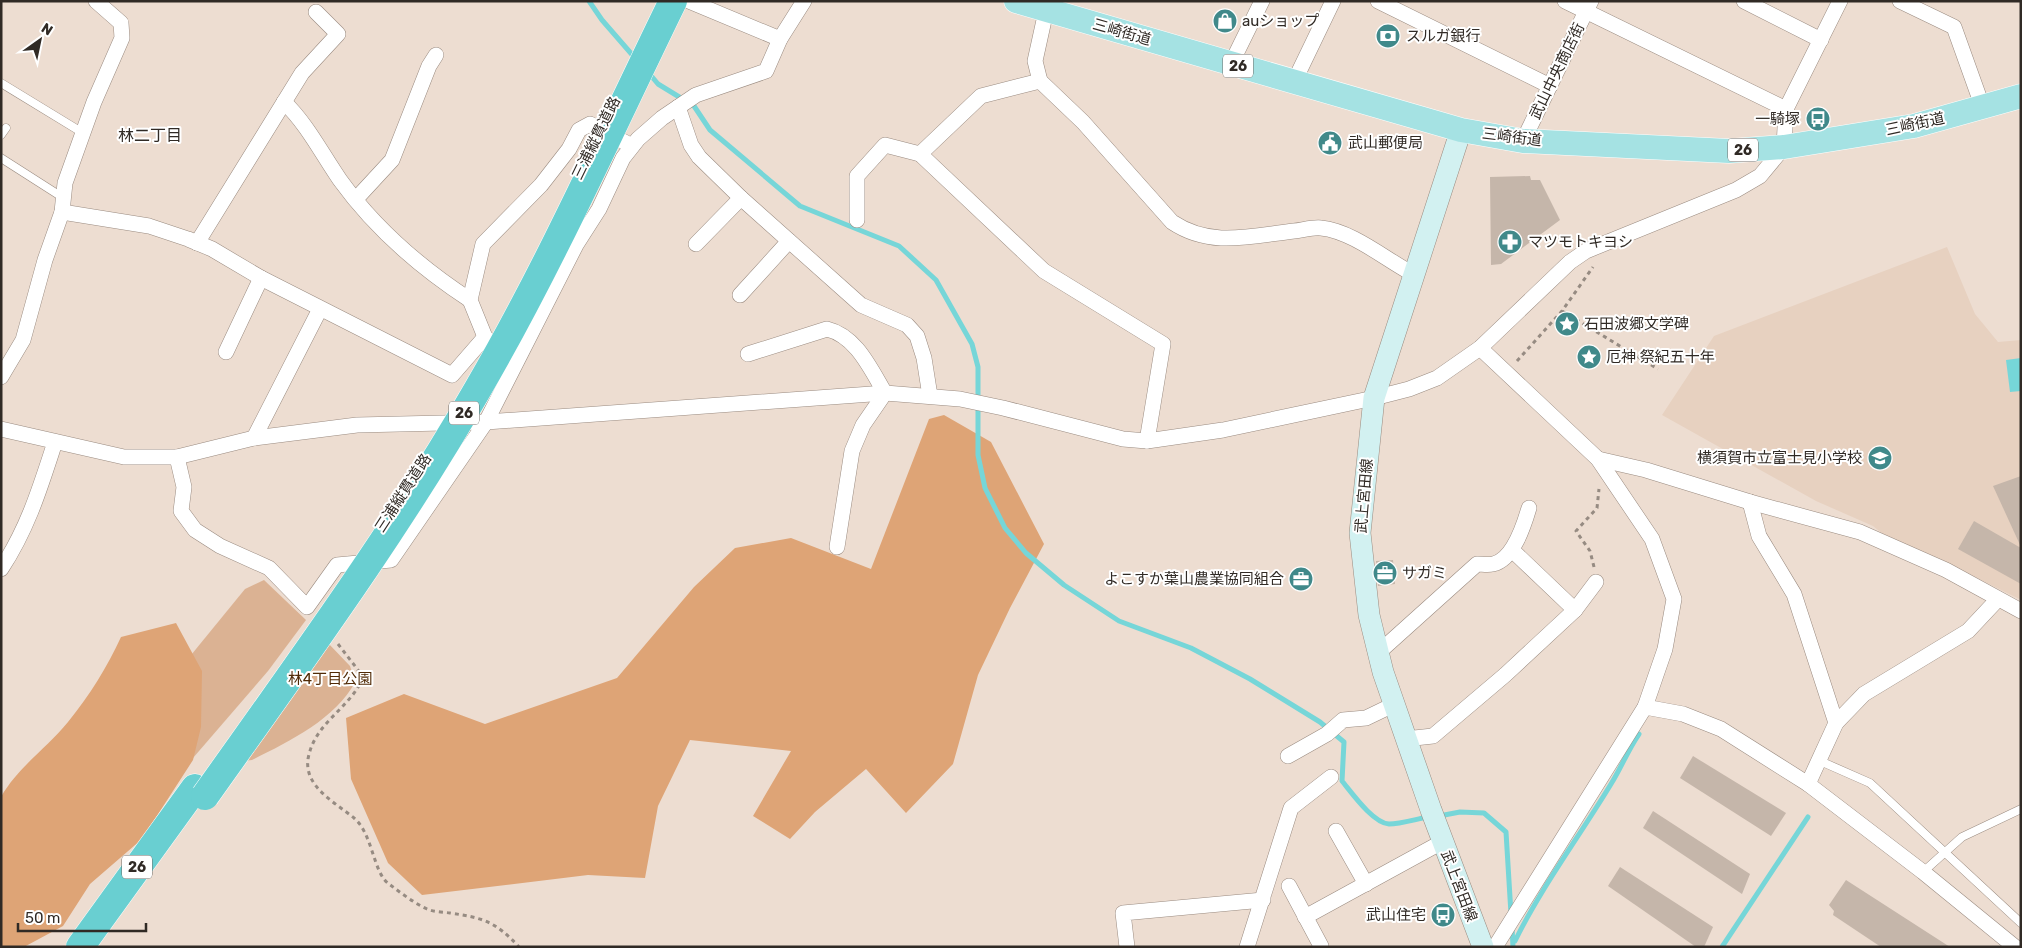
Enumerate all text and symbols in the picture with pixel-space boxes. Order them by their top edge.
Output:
shop icon: auショップ [1212,8,1238,34]
place label: auショップ [1242,12,1319,30]
north arrow [15,15,65,65]
street label: 三崎街道 [1091,15,1153,49]
text: N [38,20,56,39]
street label: 武山中央商店街 [1526,20,1588,122]
bank icon: スルガ銀行 [1375,23,1401,49]
place label: スルガ銀行 [1406,27,1481,45]
road number: 26 [1223,54,1253,78]
street label: 三浦縦貫道路 [568,94,624,182]
bus stop icon: 一騎塚 [1805,106,1831,132]
street label: 三崎街道 [1884,109,1946,139]
place label: 一騎塚 [1755,110,1800,128]
street label: 三崎街道 [1481,124,1543,150]
district label: 林二丁目 [118,126,182,145]
public building icon: 武山郵便局 [1317,130,1343,156]
place label: 武山郵便局 [1348,134,1423,152]
road number: 26 [1728,138,1758,162]
pharmacy icon: マツモトキヨシ [1497,229,1523,255]
place label: マツモトキヨシ [1528,233,1633,251]
place icon: 石田波郷文学碑 [1554,311,1580,337]
place label: 石田波郷文学碑 [1584,315,1689,333]
place icon: 厄神 祭紀五十年 [1576,344,1602,370]
place label: 厄神 祭紀五十年 [1606,348,1715,366]
road number: 26 [449,402,479,424]
school or university icon: 横須賀市立富士見小学校 [1867,445,1893,471]
place label: 横須賀市立富士見小学校 [1697,449,1862,467]
street label: 三浦縦貫道路 [371,450,435,536]
street label: 武上宮田線 [1352,458,1376,534]
office icon: サガミ [1372,560,1398,586]
place label: サガミ [1402,564,1447,582]
office icon: よこすか葉山農業協同組合 [1288,566,1314,592]
place label: よこすか葉山農業協同組合 [1104,570,1284,588]
park label: 林4丁目公園 [288,670,372,688]
street label: 武上宮田線 [1437,848,1481,924]
road number: 26 [122,856,152,879]
scale bar [18,900,145,932]
bus stop icon: 武山住宅 [1430,902,1456,928]
place label: 武山住宅 [1366,906,1426,924]
text: 50 m [25,909,60,927]

